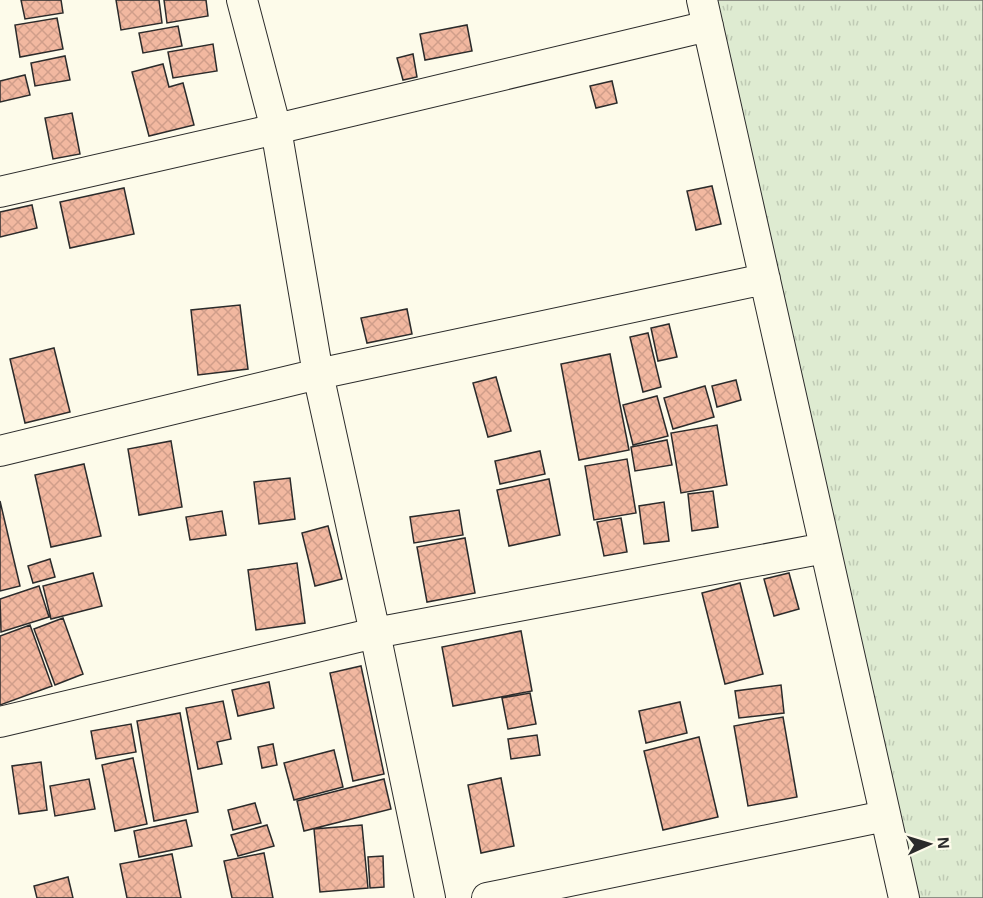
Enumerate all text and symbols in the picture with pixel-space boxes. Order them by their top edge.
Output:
north arrow [899,814,959,874]
text: N [935,837,952,849]

